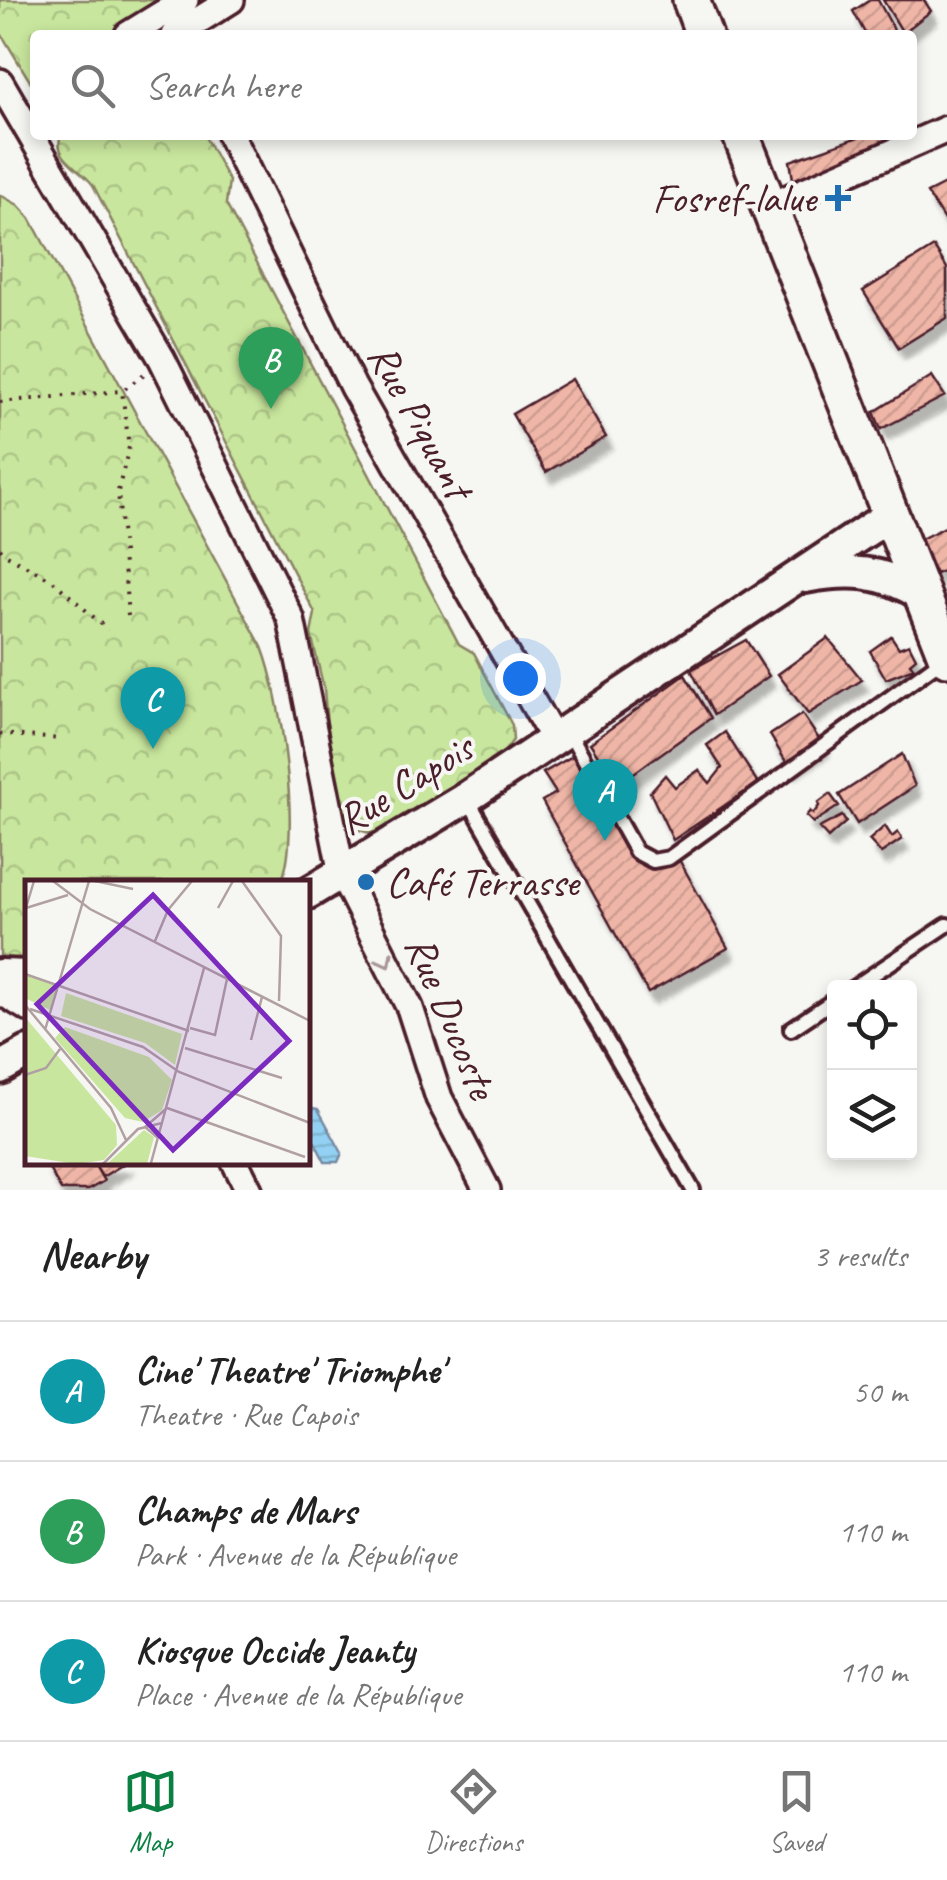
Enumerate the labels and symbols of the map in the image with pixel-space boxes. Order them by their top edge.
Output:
place label: Fosref-lalue [652,172,818,225]
marker: Fosref-lalue [825,185,851,211]
pin: B [238,326,304,409]
street label: Rue Piquant [356,334,487,512]
your location [495,653,546,704]
pin: C [120,666,186,749]
street label: Rue Capois [327,720,486,846]
pin: A [572,758,638,841]
place label: Café Terrasse [386,856,581,909]
marker: Café Terrasse [355,871,377,893]
inset map [25,880,310,1165]
street label: Rue Ducoste [393,927,510,1109]
one-way arrow [374,951,393,969]

